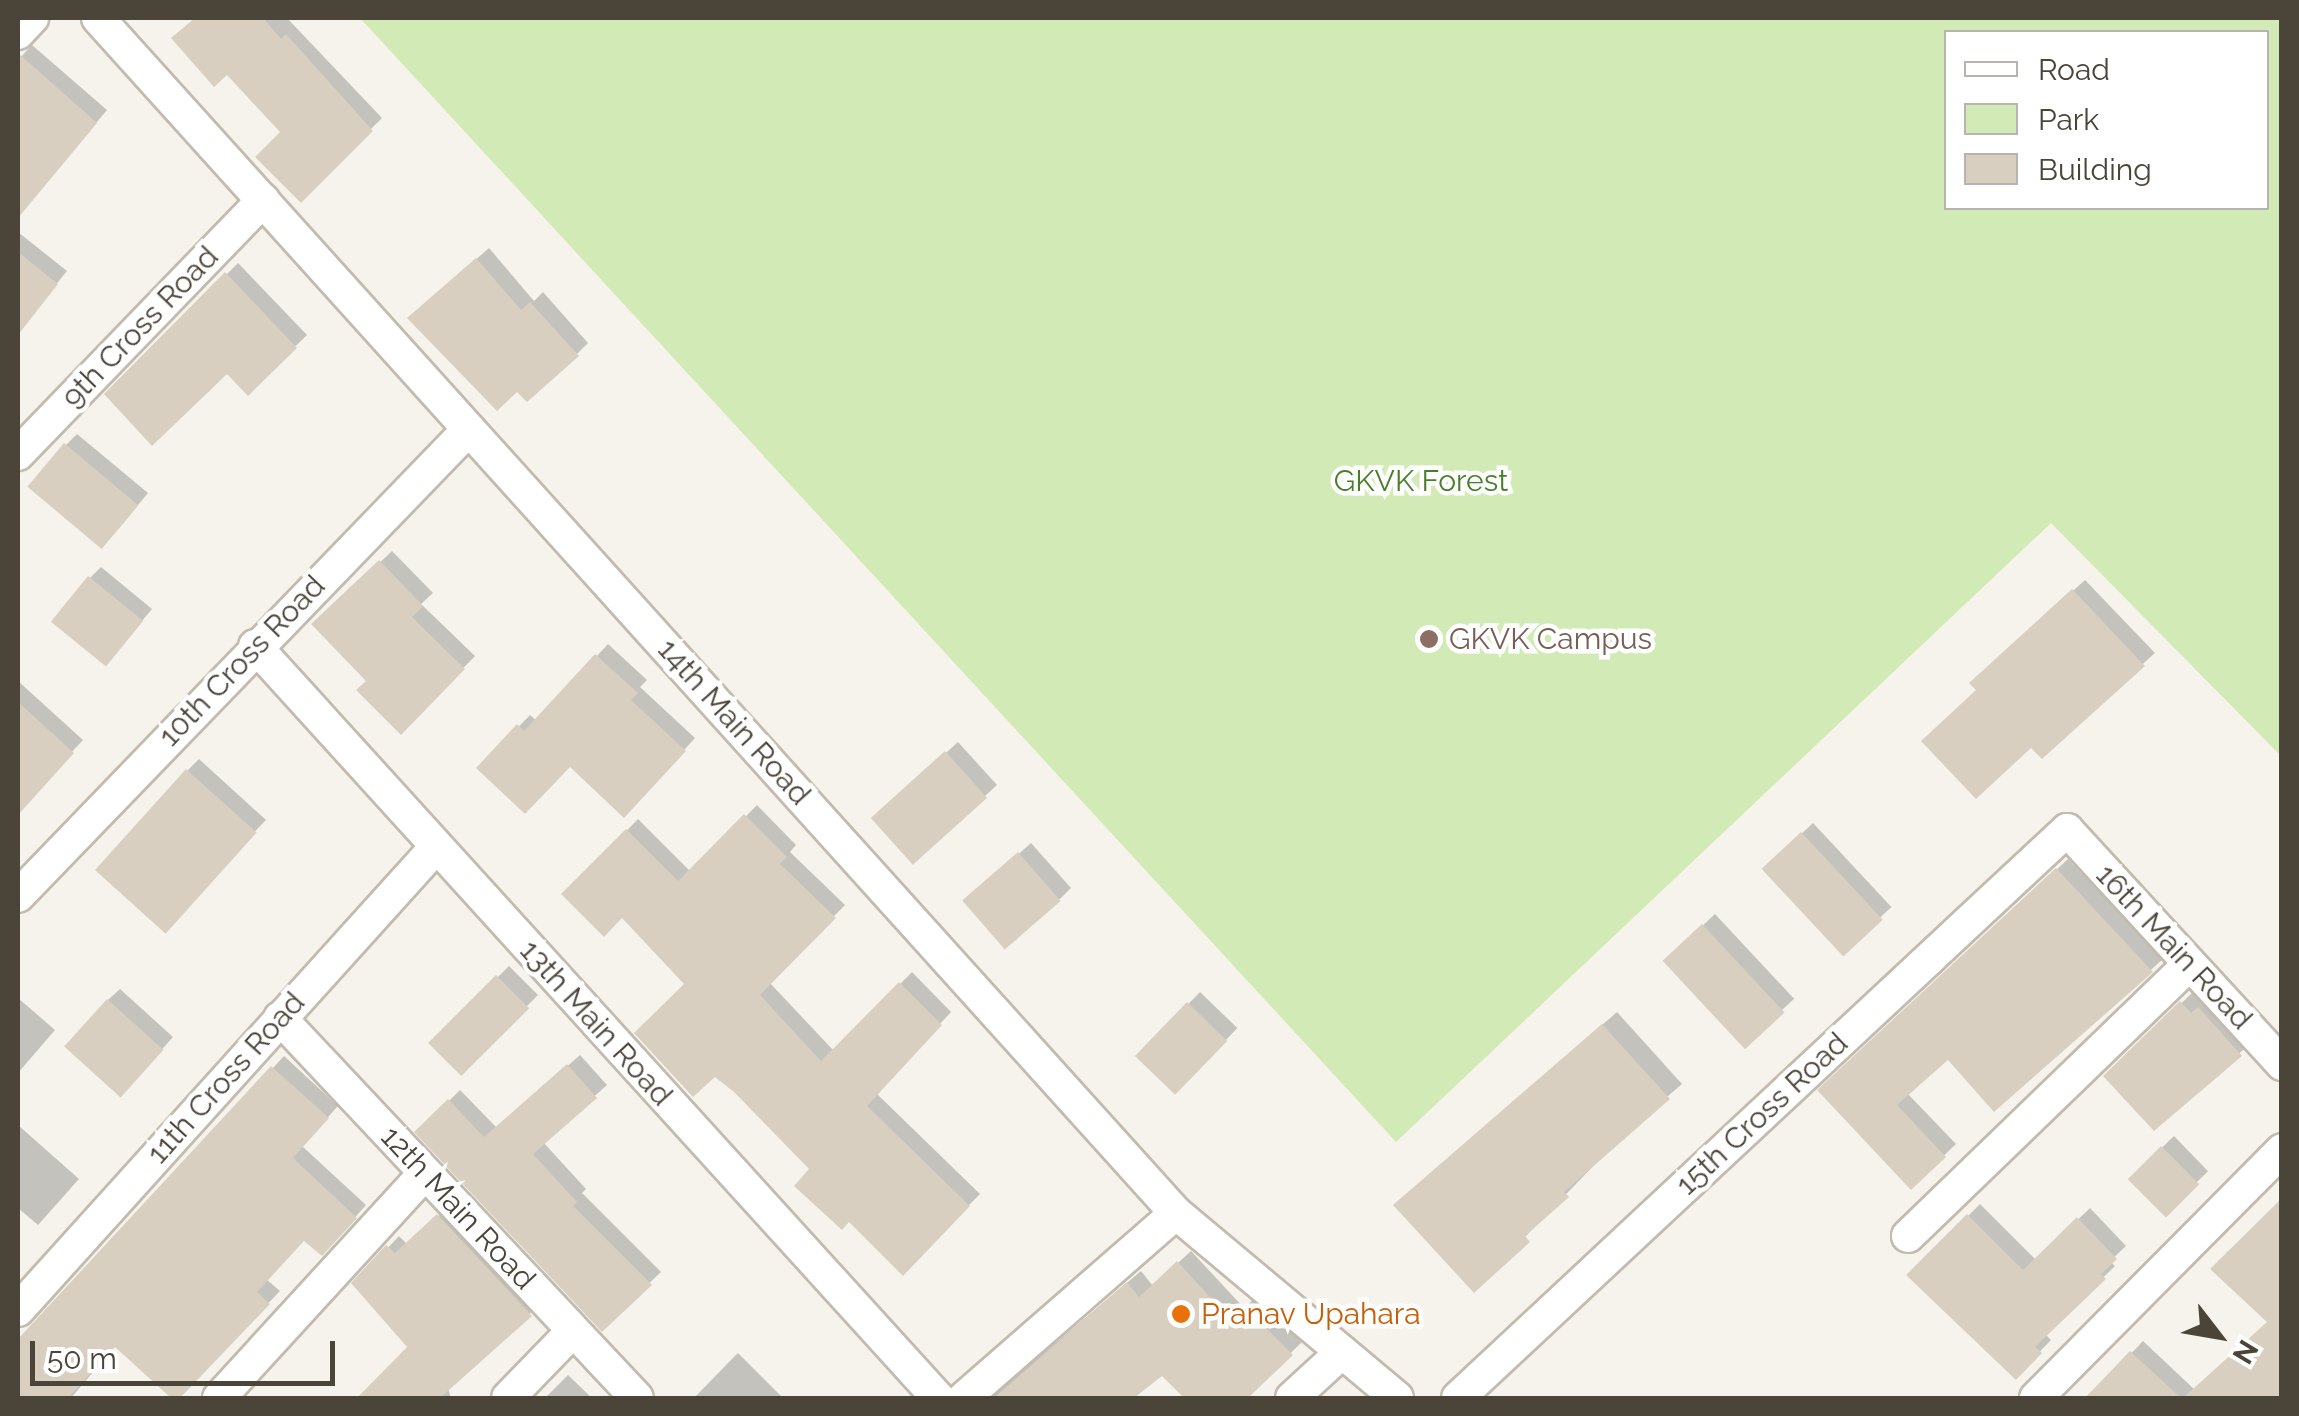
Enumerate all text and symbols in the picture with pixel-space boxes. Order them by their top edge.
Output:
legend [1944,30,2269,210]
text: Road [2038,52,2110,87]
text: Park [2038,102,2099,137]
text: Building [2038,152,2152,187]
street label: 9th Cross Road [54,239,226,415]
park label: GKVK Forest [1334,463,1508,499]
street label: 10th Cross Road [151,568,333,754]
place label: GKVK Campus [1449,621,1652,657]
marker: GKVK Campus [1418,628,1440,650]
street label: 14th Main Road [650,632,818,812]
street label: 16th Main Road [2088,857,2260,1037]
street label: 13th Main Road [512,933,680,1113]
street label: 11th Cross Road [140,985,312,1171]
street label: 15th Cross Road [1669,1025,1855,1203]
street label: 12th Main Road [373,1119,543,1297]
north arrow [2169,1286,2269,1386]
place label: Pranav Upahara [1201,1296,1421,1332]
marker: Pranav Upahara [1170,1303,1192,1325]
scale bar [35,1321,340,1383]
text: N [2225,1334,2265,1369]
text: 50 m [47,1341,117,1376]

